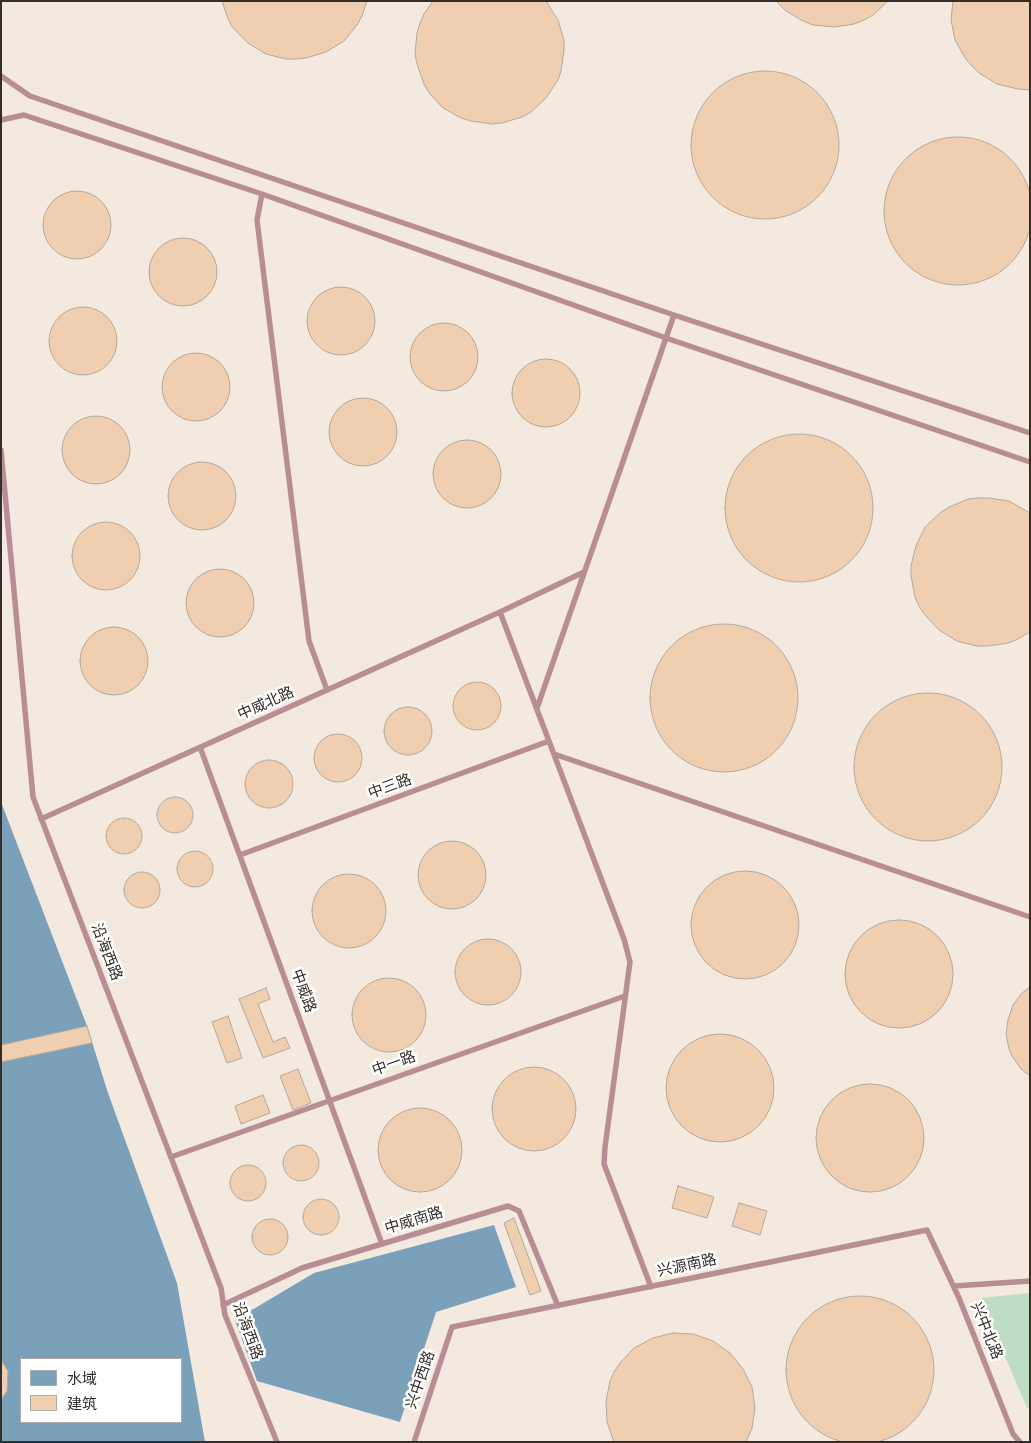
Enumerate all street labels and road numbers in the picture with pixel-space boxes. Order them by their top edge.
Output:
street label: 中威北路 [235,684,297,724]
street label: 中三路 [366,771,414,803]
street label: 沿海西路 [87,921,125,983]
street label: 中威路 [287,967,319,1015]
street label: 中一路 [370,1048,418,1080]
street label: 中威南路 [383,1204,445,1238]
street label: 兴源南路 [656,1251,718,1281]
street label: 沿海西路 [228,1300,266,1362]
street label: 兴中北路 [966,1300,1006,1362]
street label: 兴中西路 [403,1349,439,1411]

